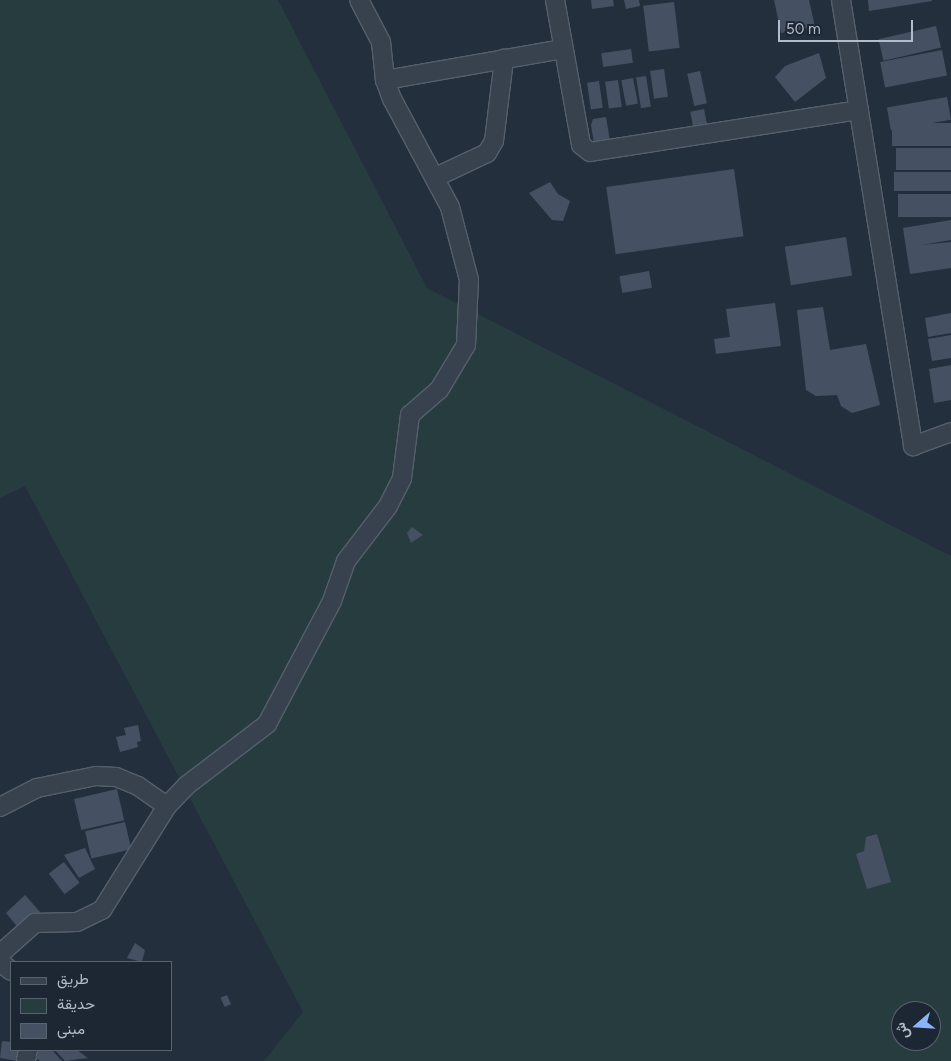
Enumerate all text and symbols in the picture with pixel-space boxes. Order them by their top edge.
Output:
scale bar [781,10,916,42]
text: 50 m [786,20,821,38]
legend [10,961,172,1051]
text: طريق [57,970,89,988]
text: حديقة [57,995,95,1013]
north arrow [891,1001,941,1051]
text: مبنى [57,1020,85,1038]
text: ش [892,1020,913,1041]

